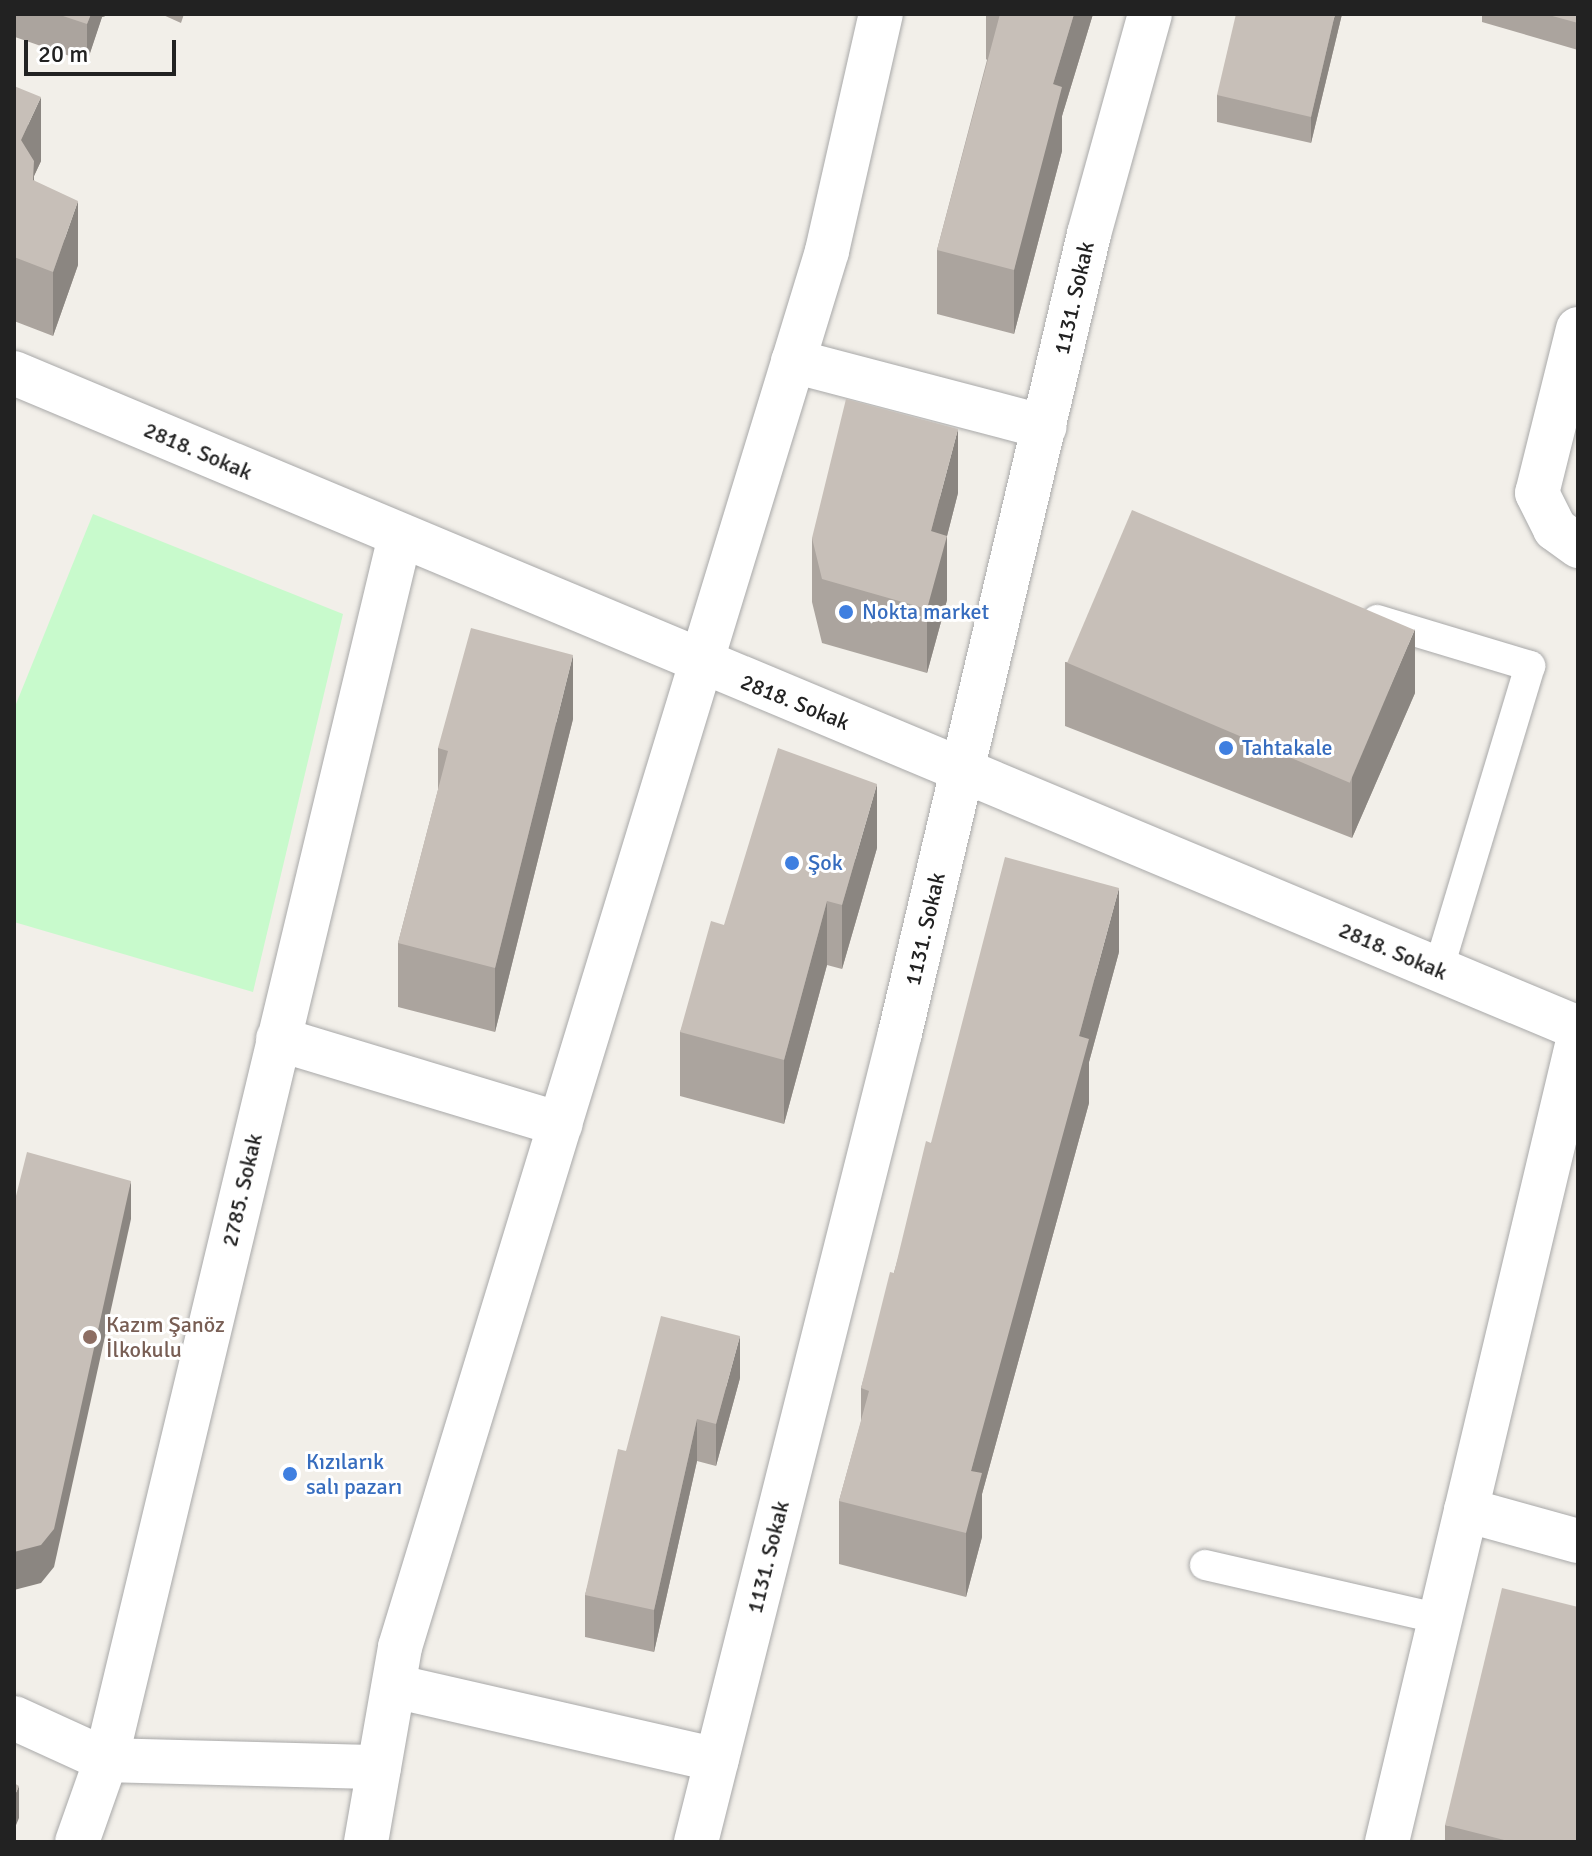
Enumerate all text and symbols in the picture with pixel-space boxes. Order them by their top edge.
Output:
scale bar [28,24,180,74]
text: 20 m [38,39,88,69]
street label: 1131. Sokak [1048,239,1100,357]
street label: 2818. Sokak [140,416,256,486]
place label: Nokta market [862,599,989,625]
marker: Nokta market [837,603,855,621]
street label: 2818. Sokak [737,668,853,736]
place label: Tahtakale [1242,735,1333,761]
marker: Tahtakale [1217,739,1235,757]
place label: Şok [808,850,843,876]
marker: Şok [783,854,801,872]
street label: 1131. Sokak [899,870,951,988]
street label: 2818. Sokak [1335,916,1451,986]
street label: 2785. Sokak [216,1131,268,1249]
place label: Kazım Şanöz İlkokulu [106,1311,225,1362]
marker: Kazım Şanöz İlkokulu [81,1328,99,1346]
place label: Kızılarık salı pazarı [306,1448,402,1500]
marker: Kızılarık salı pazarı [281,1465,299,1483]
street label: 1131. Sokak [741,1498,795,1616]

